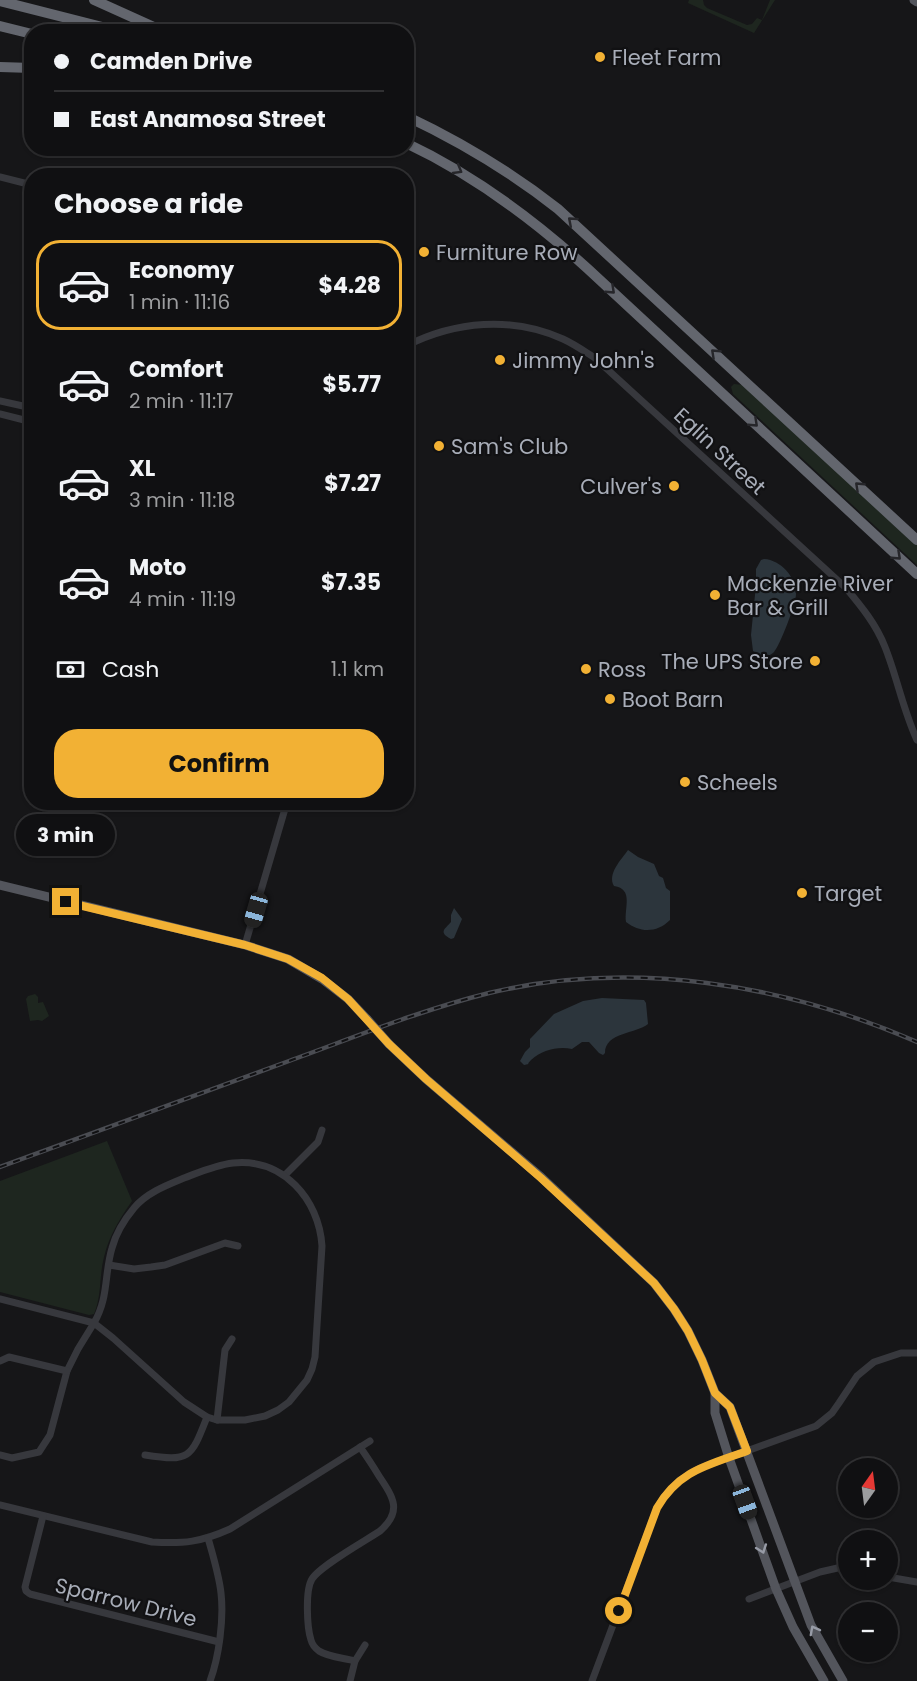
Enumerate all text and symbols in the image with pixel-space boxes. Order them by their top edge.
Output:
place label: Fleet Farm [612,43,721,72]
text: Camden Drive [90,46,252,77]
marker: Fleet Farm [593,50,607,64]
text: East Anamosa Street [90,104,326,135]
one-way arrow [452,163,462,175]
text: Choose a ride [54,185,243,222]
one-way arrow [568,217,579,228]
place label: Furniture Row [436,238,577,267]
marker: Furniture Row [417,245,431,259]
text: Economy [129,255,234,286]
icon: car [57,258,111,312]
text: $4.28 [319,270,381,301]
one-way arrow [604,283,615,294]
text: 1 min · 11:16 [129,288,230,316]
place label: Jimmy John's [512,346,655,375]
one-way arrow [712,349,722,360]
marker: Jimmy John's [493,353,507,367]
text: Comfort [129,354,223,385]
icon: car [57,357,111,411]
text: $5.77 [322,369,381,400]
text: 2 min · 11:17 [129,387,233,415]
street label: Eglin Street [668,401,772,501]
one-way arrow [748,416,758,427]
place label: Sam's Club [451,432,568,461]
marker: Sam's Club [432,439,446,453]
text: XL [129,453,155,484]
icon: car [57,456,111,510]
text: $7.27 [324,468,381,499]
place label: Culver's [580,472,662,501]
marker: Culver's [667,479,681,493]
one-way arrow [855,482,865,493]
text: 3 min · 11:18 [129,486,235,514]
one-way arrow [890,548,901,559]
text: Moto [129,552,186,583]
icon: car [57,555,111,609]
text: $7.35 [321,567,381,598]
place label: Mackenzie River Bar & Grill [727,569,893,622]
text: 4 min · 11:19 [129,585,236,613]
marker: Mackenzie River Bar & Grill [708,588,722,602]
place label: The UPS Store [661,647,803,676]
icon: cash [54,653,87,686]
text: Cash [102,654,159,685]
marker: The UPS Store [808,654,822,668]
text: 1.1 km [331,655,384,683]
place label: Ross [598,655,646,684]
marker: Ross [579,662,593,676]
place label: Boot Barn [622,685,723,714]
marker: Boot Barn [603,692,617,706]
button: Confirm [54,729,384,798]
place label: Scheels [697,768,778,797]
marker: Scheels [678,775,692,789]
callout: 3 min [16,815,116,857]
text: 3 min [37,821,94,849]
place label: Target [814,879,882,908]
marker: Target [795,886,809,900]
route end [52,888,79,915]
car [242,890,270,930]
north arrow [838,1458,898,1518]
map controls [838,1458,898,1662]
car [730,1482,760,1522]
button: + [838,1530,898,1590]
one-way arrow [754,1543,767,1554]
street label: Sparrow Drive [52,1570,200,1634]
route start [605,1597,632,1624]
button: − [838,1602,898,1662]
one-way arrow [810,1626,821,1636]

